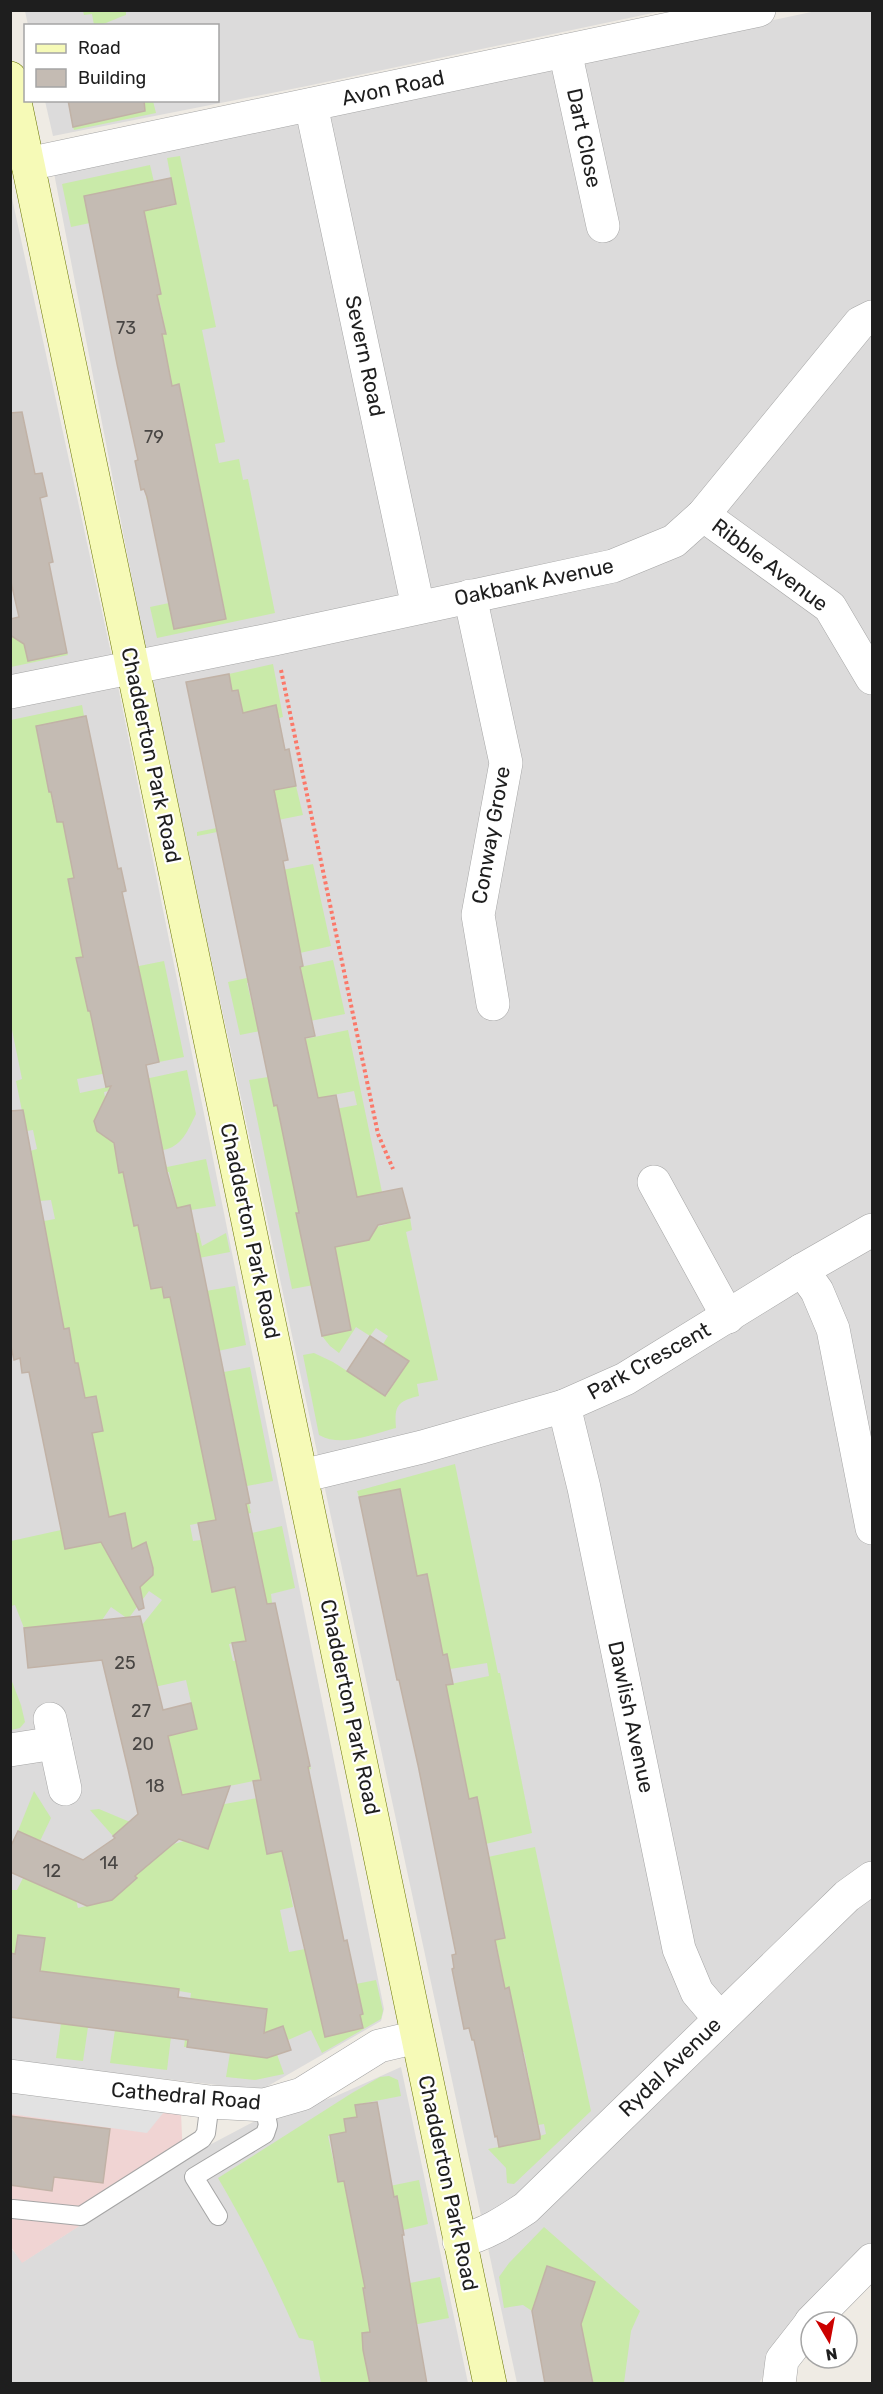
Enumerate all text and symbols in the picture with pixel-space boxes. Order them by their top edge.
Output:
legend [24,24,219,102]
text: Road [78,37,121,59]
street label: Avon Road [339,64,447,111]
text: Building [78,67,146,89]
street label: Dart Close [562,86,607,190]
street label: Severn Road [340,293,391,419]
house number: 73 [116,317,136,339]
house number: 79 [144,426,164,448]
street label: Ribble Avenue [707,513,833,616]
street label: Oakbank Avenue [452,552,616,611]
street label: Chadderton Park Road [116,645,187,865]
street label: Conway Grove [466,764,515,906]
street label: Chadderton Park Road [215,1121,286,1341]
street label: Park Crescent [583,1316,715,1405]
street label: Chadderton Park Road [315,1597,386,1817]
street label: Dawlish Avenue [603,1639,660,1795]
house number: 25 [114,1652,136,1674]
house number: 27 [131,1700,151,1722]
house number: 20 [132,1733,154,1755]
house number: 18 [145,1775,165,1797]
house number: 14 [100,1852,118,1874]
house number: 12 [43,1860,61,1882]
street label: Rydal Avenue [613,2012,726,2122]
street label: Chadderton Park Road [413,2073,484,2293]
street label: Cathedral Road [110,2077,262,2114]
north arrow [799,2310,859,2370]
text: N [824,2344,839,2365]

